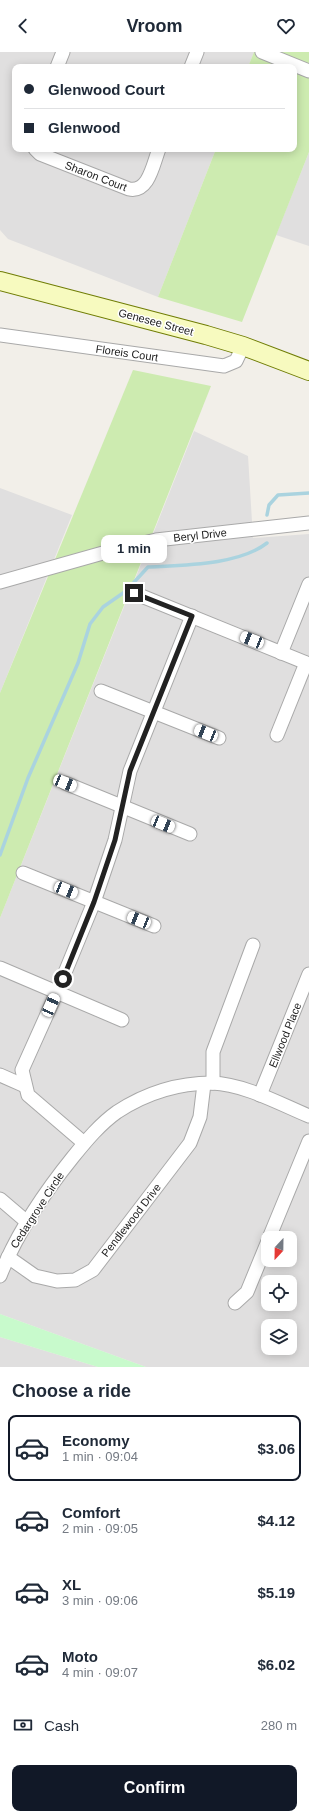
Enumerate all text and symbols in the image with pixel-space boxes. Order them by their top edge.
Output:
icon: back [12,15,34,37]
icon: heart [275,15,297,37]
text: Vroom [126,16,183,36]
text: Glenwood Court [48,81,165,98]
text: Glenwood [48,119,121,136]
street label: Sharon Court [63,159,129,193]
street label: Genesee Street [117,306,195,338]
street label: Floreis Court [95,343,159,363]
street label: Beryl Drive [173,526,227,544]
callout: 1 min [101,535,167,563]
text: 1 min [117,541,151,556]
route end [125,584,143,602]
car [239,630,265,650]
car [193,723,219,743]
car [52,773,78,793]
car [150,814,176,834]
car [53,880,79,900]
car [126,910,152,930]
route start [54,970,72,988]
car [41,992,61,1018]
street label: Ellwood Place [266,1001,304,1069]
street label: Cedargrove Circle [8,1170,66,1250]
street label: Pendlewood Drive [99,1181,163,1259]
north arrow [261,1231,297,1267]
map controls [261,1231,297,1355]
button: locate [261,1275,297,1311]
button: layers [261,1319,297,1355]
text: Choose a ride [12,1381,131,1401]
icon: car [14,1430,50,1466]
text: Economy [62,1432,130,1449]
text: $3.06 [257,1440,295,1457]
text: 1 min · 09:04 [62,1449,138,1464]
icon: car [14,1502,50,1538]
text: Comfort [62,1504,120,1521]
text: $4.12 [257,1512,295,1529]
text: 2 min · 09:05 [62,1521,138,1536]
icon: car [14,1574,50,1610]
text: XL [62,1576,81,1593]
text: $5.19 [257,1584,295,1601]
text: 3 min · 09:06 [62,1593,138,1608]
icon: car [14,1646,50,1682]
text: Moto [62,1648,98,1665]
text: $6.02 [257,1656,295,1673]
text: 4 min · 09:07 [62,1665,138,1680]
icon: cash [12,1714,34,1736]
text: Cash [44,1717,79,1734]
text: 280 m [261,1718,297,1733]
button: Confirm [12,1765,297,1811]

